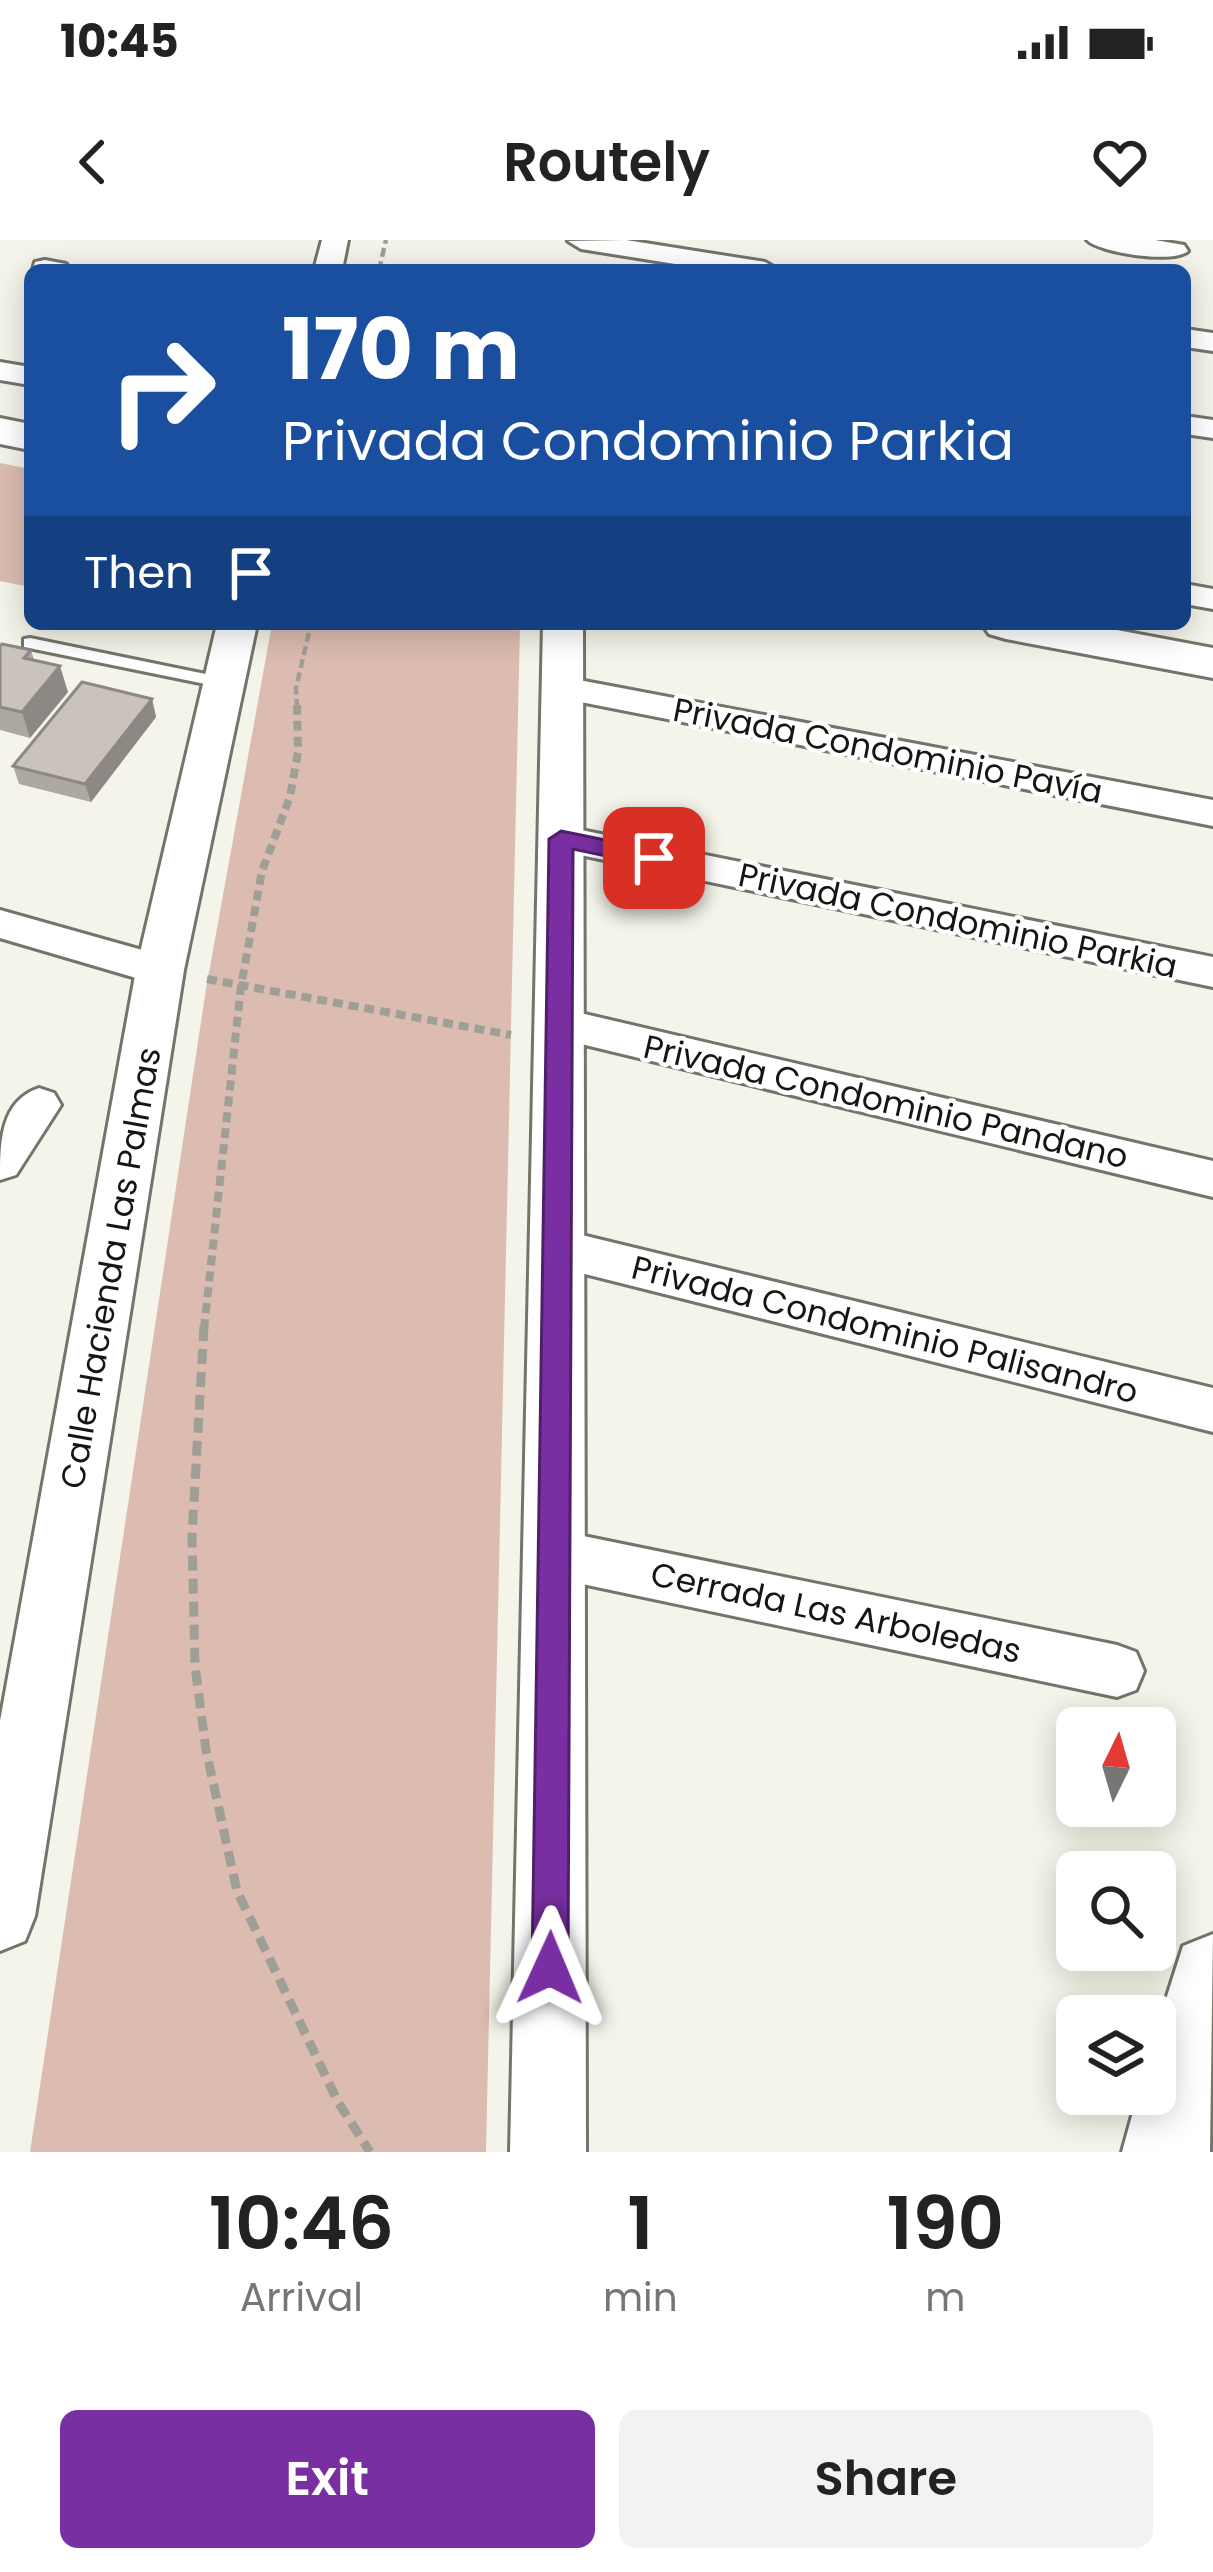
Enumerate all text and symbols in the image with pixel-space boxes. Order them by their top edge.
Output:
text: 10:45 [60,10,179,73]
text: Routely [503,124,710,200]
icon: back [60,129,126,195]
icon: heart [1087,129,1153,195]
text: 170 m [282,291,520,408]
icon: right [84,312,240,468]
text: Privada Condominio Parkia [282,403,1014,479]
icon: arrive [218,540,284,606]
text: Then [84,541,194,604]
street label: Privada Condominio Pavía [669,686,1107,815]
pin [603,807,705,909]
icon: arrive [621,825,687,891]
street label: Privada Condominio Parkia [734,851,1182,990]
street label: Privada Condominio Pandano [639,1023,1133,1180]
street label: Calle Hacienda Las Palmas [49,1044,172,1492]
street label: Privada Condominio Palisandro [627,1244,1143,1415]
street label: Cerrada Las Arboledas [646,1550,1025,1675]
north arrow [1056,1707,1176,1827]
map controls [1056,1707,1176,2115]
button: search [1056,1851,1176,1971]
position arrow [487,1905,613,2031]
button: layers [1056,1995,1176,2115]
text: 10:46 [209,2173,394,2274]
text: 1 [627,2173,653,2274]
text: 190 [886,2173,1004,2274]
text: Arrival [240,2270,363,2325]
text: min [603,2270,678,2325]
text: m [925,2270,965,2325]
button: Exit [60,2410,595,2548]
button: Share [619,2410,1153,2548]

